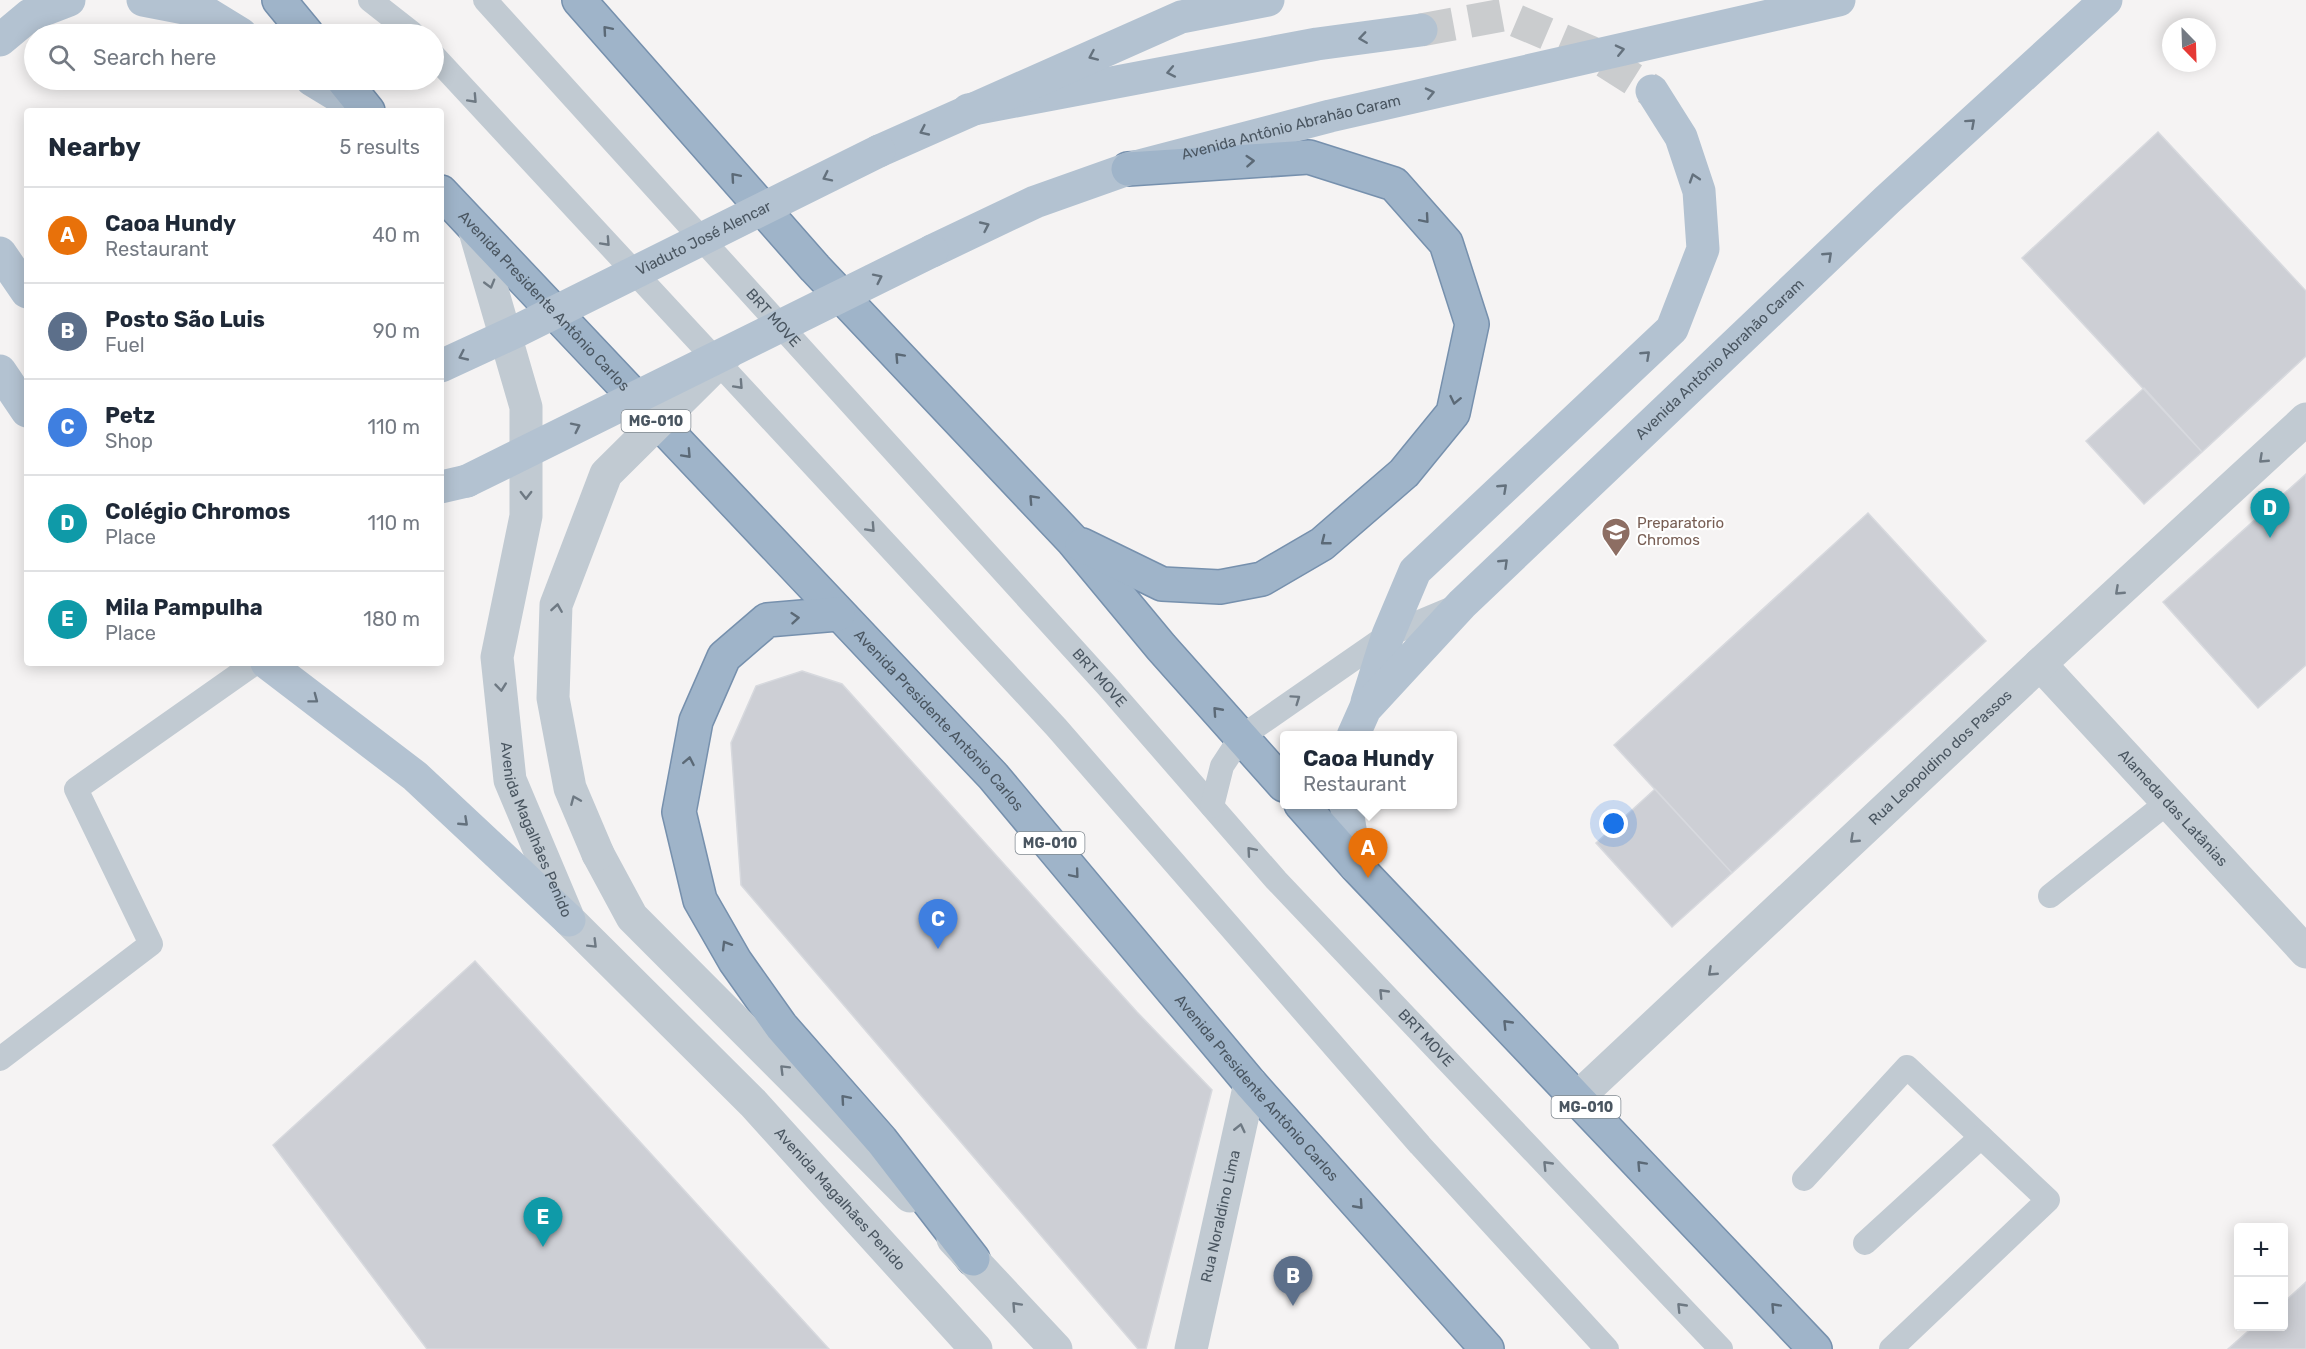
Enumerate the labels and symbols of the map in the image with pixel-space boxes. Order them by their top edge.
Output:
north arrow [2162,18,2216,72]
one-way arrow [603,27,614,37]
one-way arrow [1359,31,1368,43]
one-way arrow [1615,45,1625,58]
one-way arrow [1088,49,1099,61]
one-way arrow [1167,65,1177,78]
one-way arrow [1424,88,1434,101]
street label: Avenida Antônio Abrahão Caram [1179,91,1402,164]
one-way arrow [466,92,477,103]
one-way arrow [1965,119,1975,130]
one-way arrow [919,123,930,135]
one-way arrow [1245,154,1254,167]
one-way arrow [822,170,833,181]
one-way arrow [731,173,742,184]
one-way arrow [1689,173,1701,184]
street label: Viaduto José Alencar [633,197,774,279]
street label: Avenida Presidente Antônio Carlos [455,207,634,395]
one-way arrow [1417,212,1428,223]
one-way arrow [978,222,989,234]
one-way arrow [599,235,610,246]
one-way arrow [1821,252,1832,263]
one-way arrow [871,274,882,285]
street label: Avenida Antônio Abrahão Caram [1632,275,1808,443]
one-way arrow [483,278,495,289]
street label: BRT MOVE [742,285,804,351]
one-way arrow [459,349,470,361]
one-way arrow [1638,351,1649,362]
one-way arrow [895,353,906,363]
one-way arrow [731,377,742,388]
one-way arrow [1450,395,1463,405]
road number: MG-010 [622,410,690,432]
one-way arrow [570,422,581,434]
one-way arrow [680,447,691,458]
one-way arrow [2259,452,2270,463]
one-way arrow [1497,484,1507,495]
pin: D [2250,488,2290,538]
one-way arrow [520,491,532,500]
one-way arrow [1029,495,1040,505]
place label: Preparatorio Chromos [1637,514,1724,549]
school or university icon: Preparatorio Chromos [1600,516,1632,558]
one-way arrow [864,521,875,531]
one-way arrow [1320,533,1331,544]
one-way arrow [1497,560,1508,571]
one-way arrow [2116,584,2126,595]
one-way arrow [551,603,563,612]
one-way arrow [791,612,800,625]
street label: Avenida Presidente Antônio Carlos [850,626,1028,815]
street label: BRT MOVE [1069,645,1130,711]
one-way arrow [494,683,506,692]
street label: Rua Leopoldino dos Passos [1865,686,2016,829]
one-way arrow [307,691,318,702]
one-way arrow [1289,695,1300,706]
one-way arrow [1213,707,1224,717]
street label: Avenida Magalhães Penido [497,741,576,920]
street label: Alameda das Latânias [2115,746,2232,870]
one-way arrow [682,756,695,766]
one-way arrow [570,795,582,806]
your location [1599,809,1628,838]
one-way arrow [458,815,468,826]
pin: A [1348,828,1388,878]
one-way arrow [1850,831,1861,842]
road number: MG-010 [1016,832,1084,854]
one-way arrow [1247,847,1258,858]
one-way arrow [1068,867,1079,878]
pin: C [918,900,958,949]
one-way arrow [586,936,597,947]
one-way arrow [722,941,734,951]
one-way arrow [1708,965,1718,976]
one-way arrow [1380,990,1391,1001]
street label: Avenida Presidente Antônio Carlos [1171,991,1342,1185]
street label: BRT MOVE [1394,1005,1457,1070]
one-way arrow [1503,1020,1514,1031]
one-way arrow [780,1066,791,1077]
one-way arrow [841,1095,852,1106]
road number: MG-010 [1552,1096,1620,1118]
one-way arrow [1233,1123,1246,1133]
street label: Avenida Magalhães Penido [771,1124,909,1274]
street label: Rua Noraldino Lima [1197,1148,1244,1284]
one-way arrow [1637,1161,1648,1172]
one-way arrow [1543,1162,1554,1173]
pin: E [524,1198,562,1247]
one-way arrow [1352,1198,1363,1209]
pin: B [1274,1256,1312,1306]
one-way arrow [1012,1302,1023,1313]
one-way arrow [1677,1303,1688,1313]
one-way arrow [1771,1303,1782,1313]

